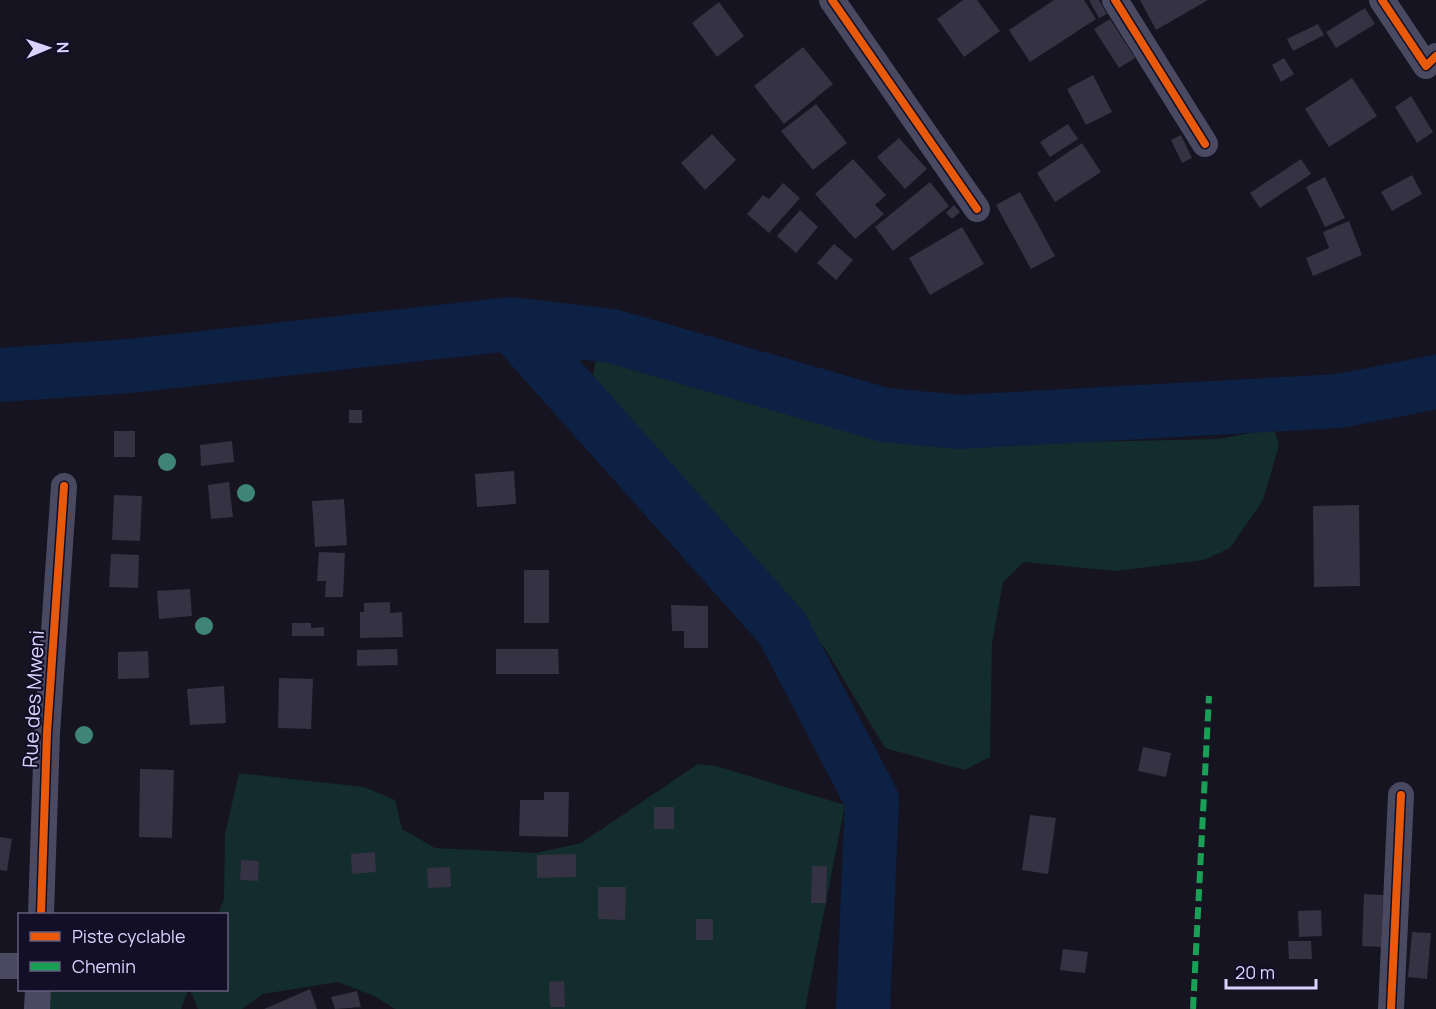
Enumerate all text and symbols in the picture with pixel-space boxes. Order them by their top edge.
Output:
north arrow [18,18,78,78]
text: N [52,41,74,54]
street label: Rue des Mweni [16,629,50,769]
legend [18,913,228,991]
text: Piste cyclable [72,924,186,948]
scale bar [1226,952,1316,990]
text: Chemin [72,954,136,978]
text: 20 m [1235,960,1275,984]

